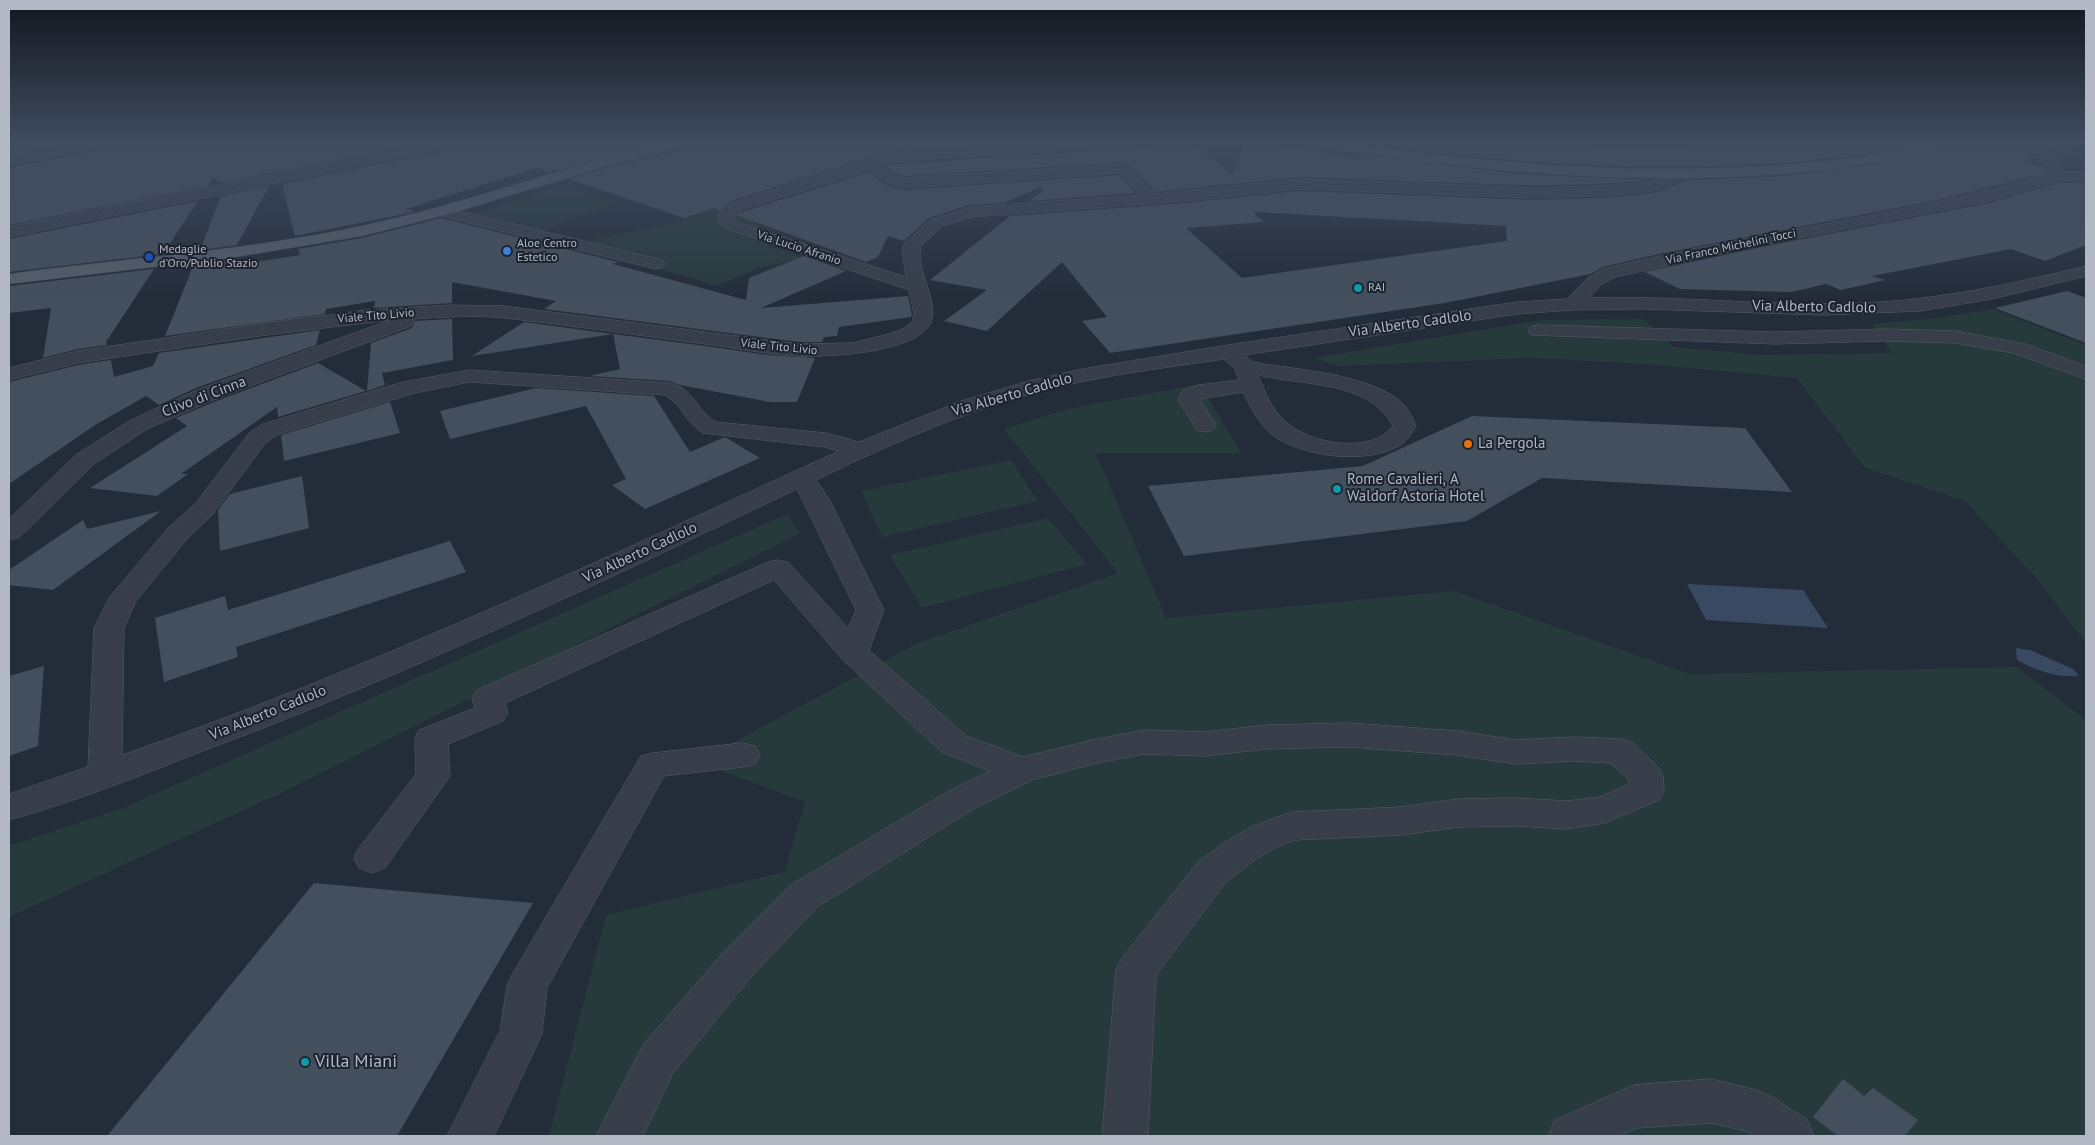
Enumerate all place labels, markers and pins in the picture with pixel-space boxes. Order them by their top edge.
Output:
place label: Aloe Centro Estetico [517,237,577,265]
place label: Medaglie d'Oro/Publio Stazio [159,243,258,271]
marker: Aloe Centro Estetico [501,245,513,257]
marker: Medaglie d'Oro/Publio Stazio [143,251,155,263]
place label: RAI [1368,281,1385,295]
marker: RAI [1352,282,1364,294]
place label: La Pergola [1478,435,1545,453]
marker: La Pergola [1462,438,1474,450]
place label: Rome Cavalieri, A Waldorf Astoria Hotel [1347,471,1484,506]
marker: Rome Cavalieri, A Waldorf Astoria Hotel [1331,483,1343,495]
place label: Villa Miani [315,1051,397,1073]
marker: Villa Miani [299,1056,311,1068]

